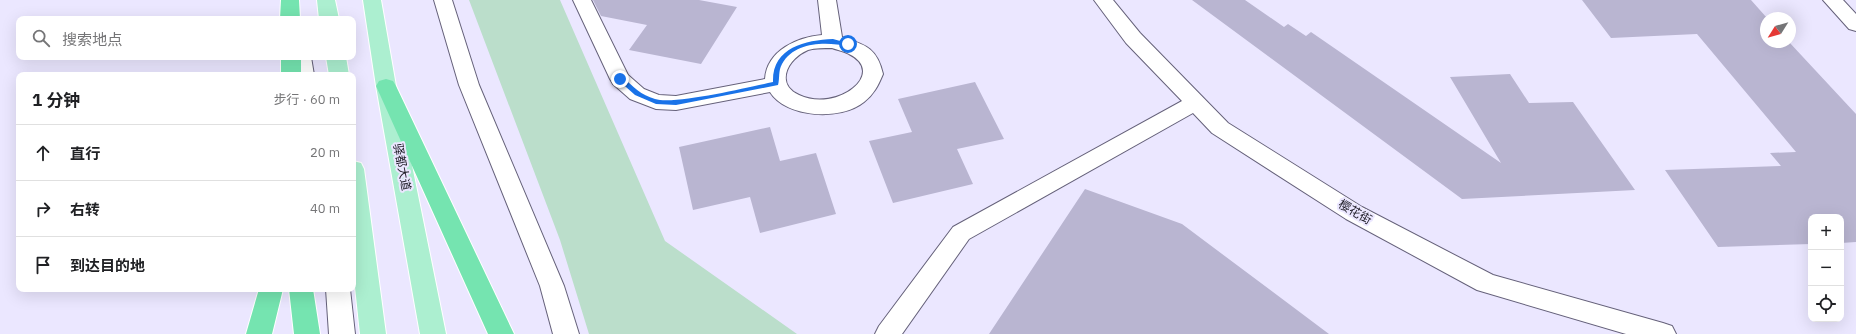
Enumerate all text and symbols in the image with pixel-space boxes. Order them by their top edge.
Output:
north arrow [1760,12,1796,48]
search box [16,16,356,60]
icon: search [30,27,52,49]
text: 搜索地点 [62,30,122,49]
route start [839,35,857,53]
route end [611,70,629,88]
text: 1 分钟 [32,89,80,111]
text: 步行 · 60 m [274,91,340,108]
icon: ahead [32,142,54,164]
street label: 驿都大道 [391,142,414,192]
text: 直行 [70,144,100,163]
text: 20 m [310,144,340,161]
street label: 樱花街 [1336,196,1375,227]
icon: right [32,198,54,220]
text: 右转 [70,200,100,219]
text: 40 m [310,200,340,217]
map controls [1808,214,1844,322]
button: + [1808,214,1844,250]
button: − [1808,250,1844,286]
icon: arrive [32,254,54,276]
text: 到达目的地 [70,256,145,275]
button: locate [1808,286,1844,322]

